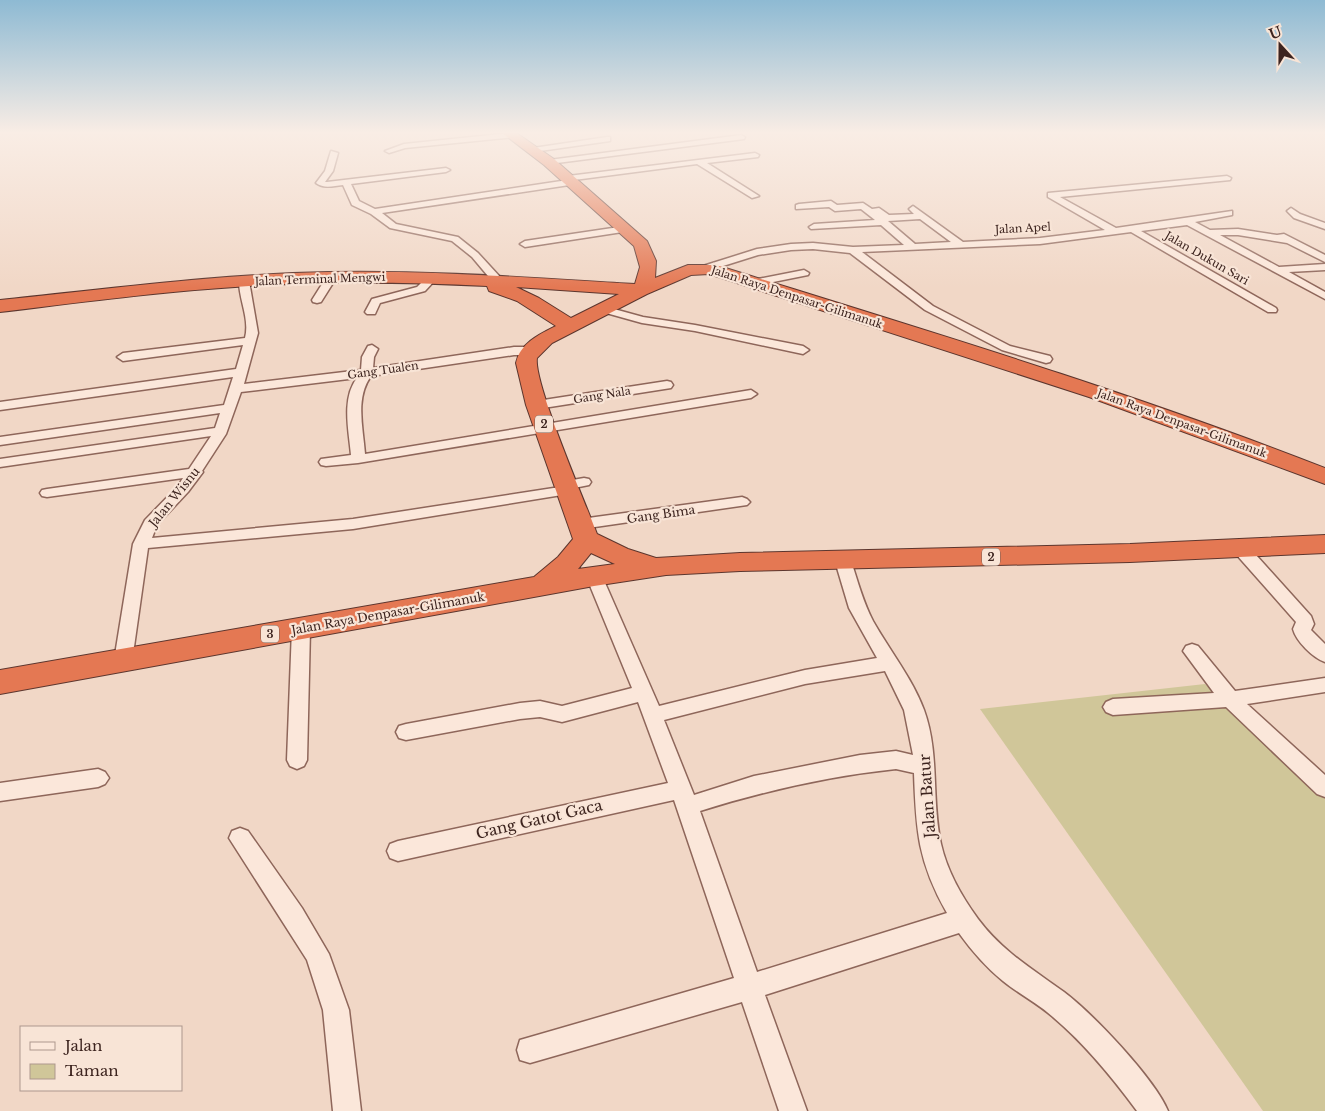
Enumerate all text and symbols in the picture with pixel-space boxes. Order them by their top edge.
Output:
north arrow [1255,20,1305,70]
text: U [1266,22,1285,43]
street label: Jalan Apel [993,220,1052,237]
street label: Jalan Dukun Sari [1161,227,1252,288]
street label: Jalan Raya Denpasar-Gilimanuk [708,262,885,331]
street label: Jalan Terminal Mengwi [252,270,386,288]
street label: Gang Tualen [347,358,420,382]
street label: Gang Nala [572,383,633,406]
street label: Jalan Raya Denpasar-Gilimanuk [1093,385,1269,460]
road number: 2 [535,416,553,432]
street label: Jalan Wisnu [144,464,203,531]
street label: Gang Bima [626,502,696,526]
road number: 2 [982,548,1000,566]
street label: Jalan Raya Denpasar-Gilimanuk [288,589,486,638]
road number: 3 [261,626,279,642]
street label: Jalan Batur [915,752,940,841]
street label: Gang Gatot Gaca [474,795,605,843]
legend [20,1026,182,1091]
text: Jalan [63,1036,102,1055]
text: Taman [65,1061,119,1080]

